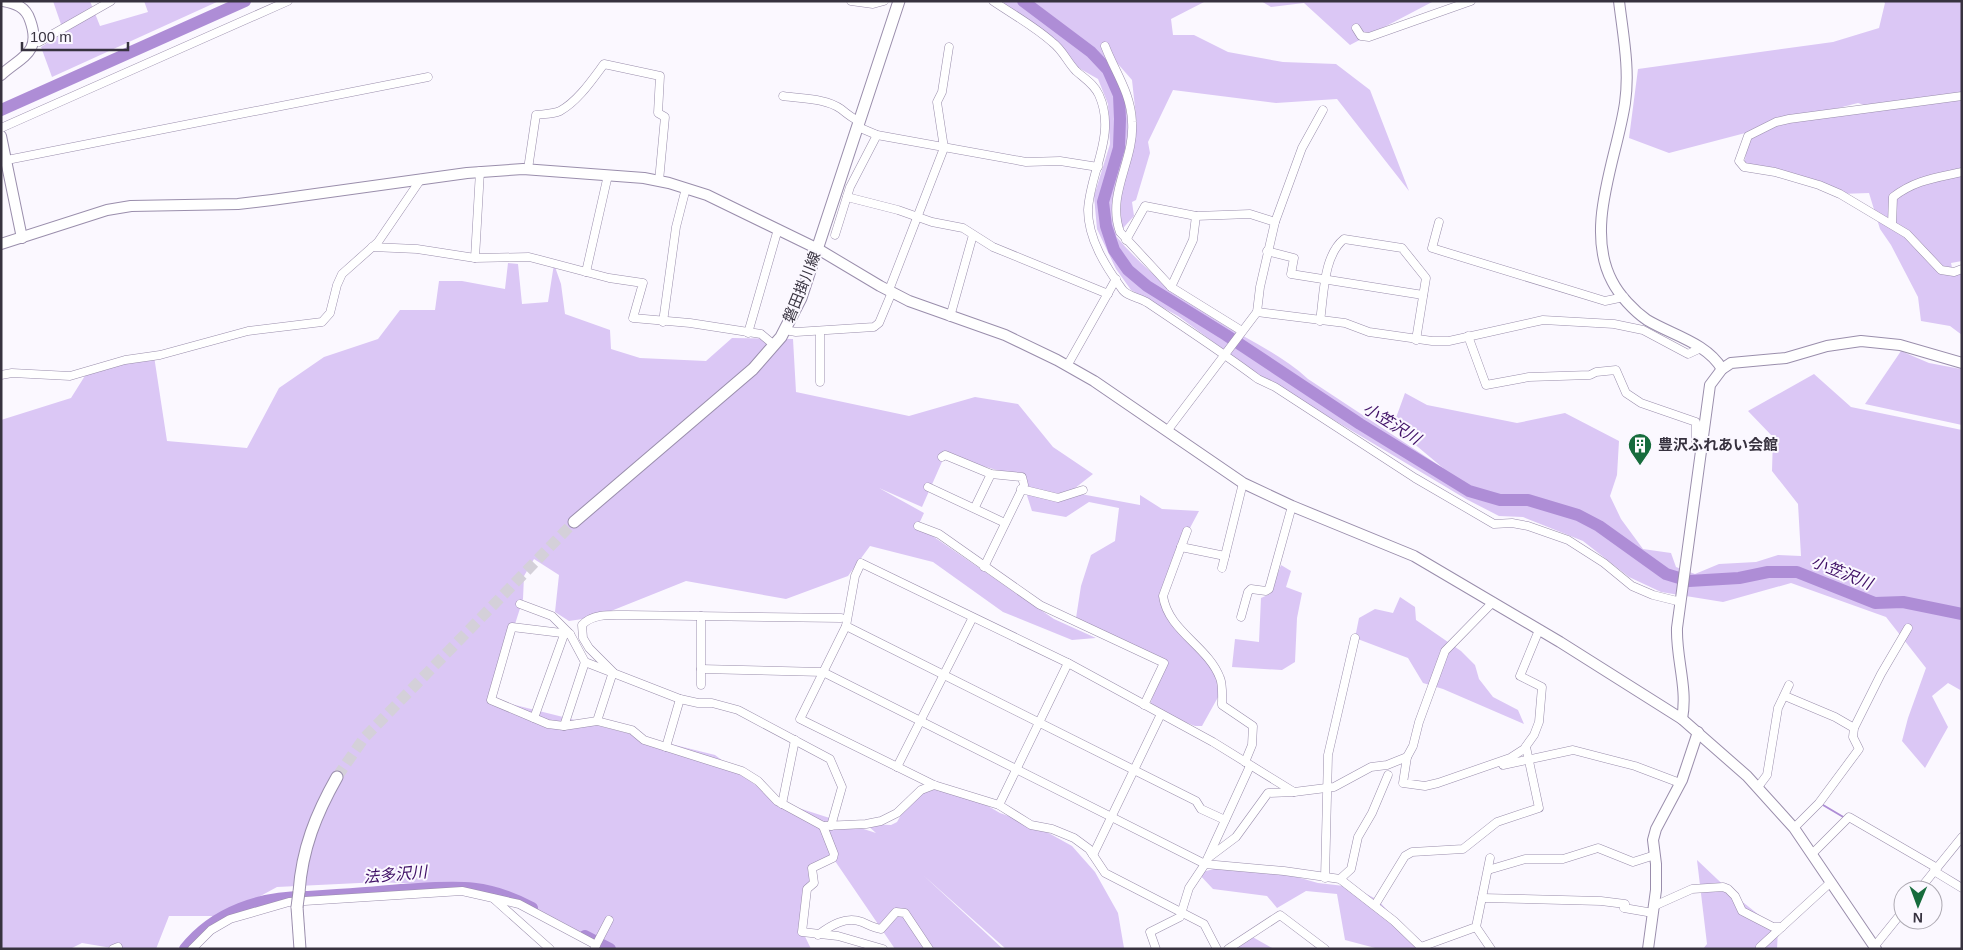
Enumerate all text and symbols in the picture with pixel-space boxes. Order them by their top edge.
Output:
scale bar [22,20,129,52]
text: 100 m [30,28,72,45]
street label: 磐田掛川線 [780,249,823,325]
water label: 小笠沢川 [1360,399,1425,449]
building icon: 豊沢ふれあい会館 [1627,432,1653,466]
place label: 豊沢ふれあい会館 [1658,436,1778,453]
water label: 小笠沢川 [1809,553,1877,593]
water label: 法多沢川 [362,863,430,886]
north arrow [1893,880,1943,930]
text: N [1913,910,1923,926]

